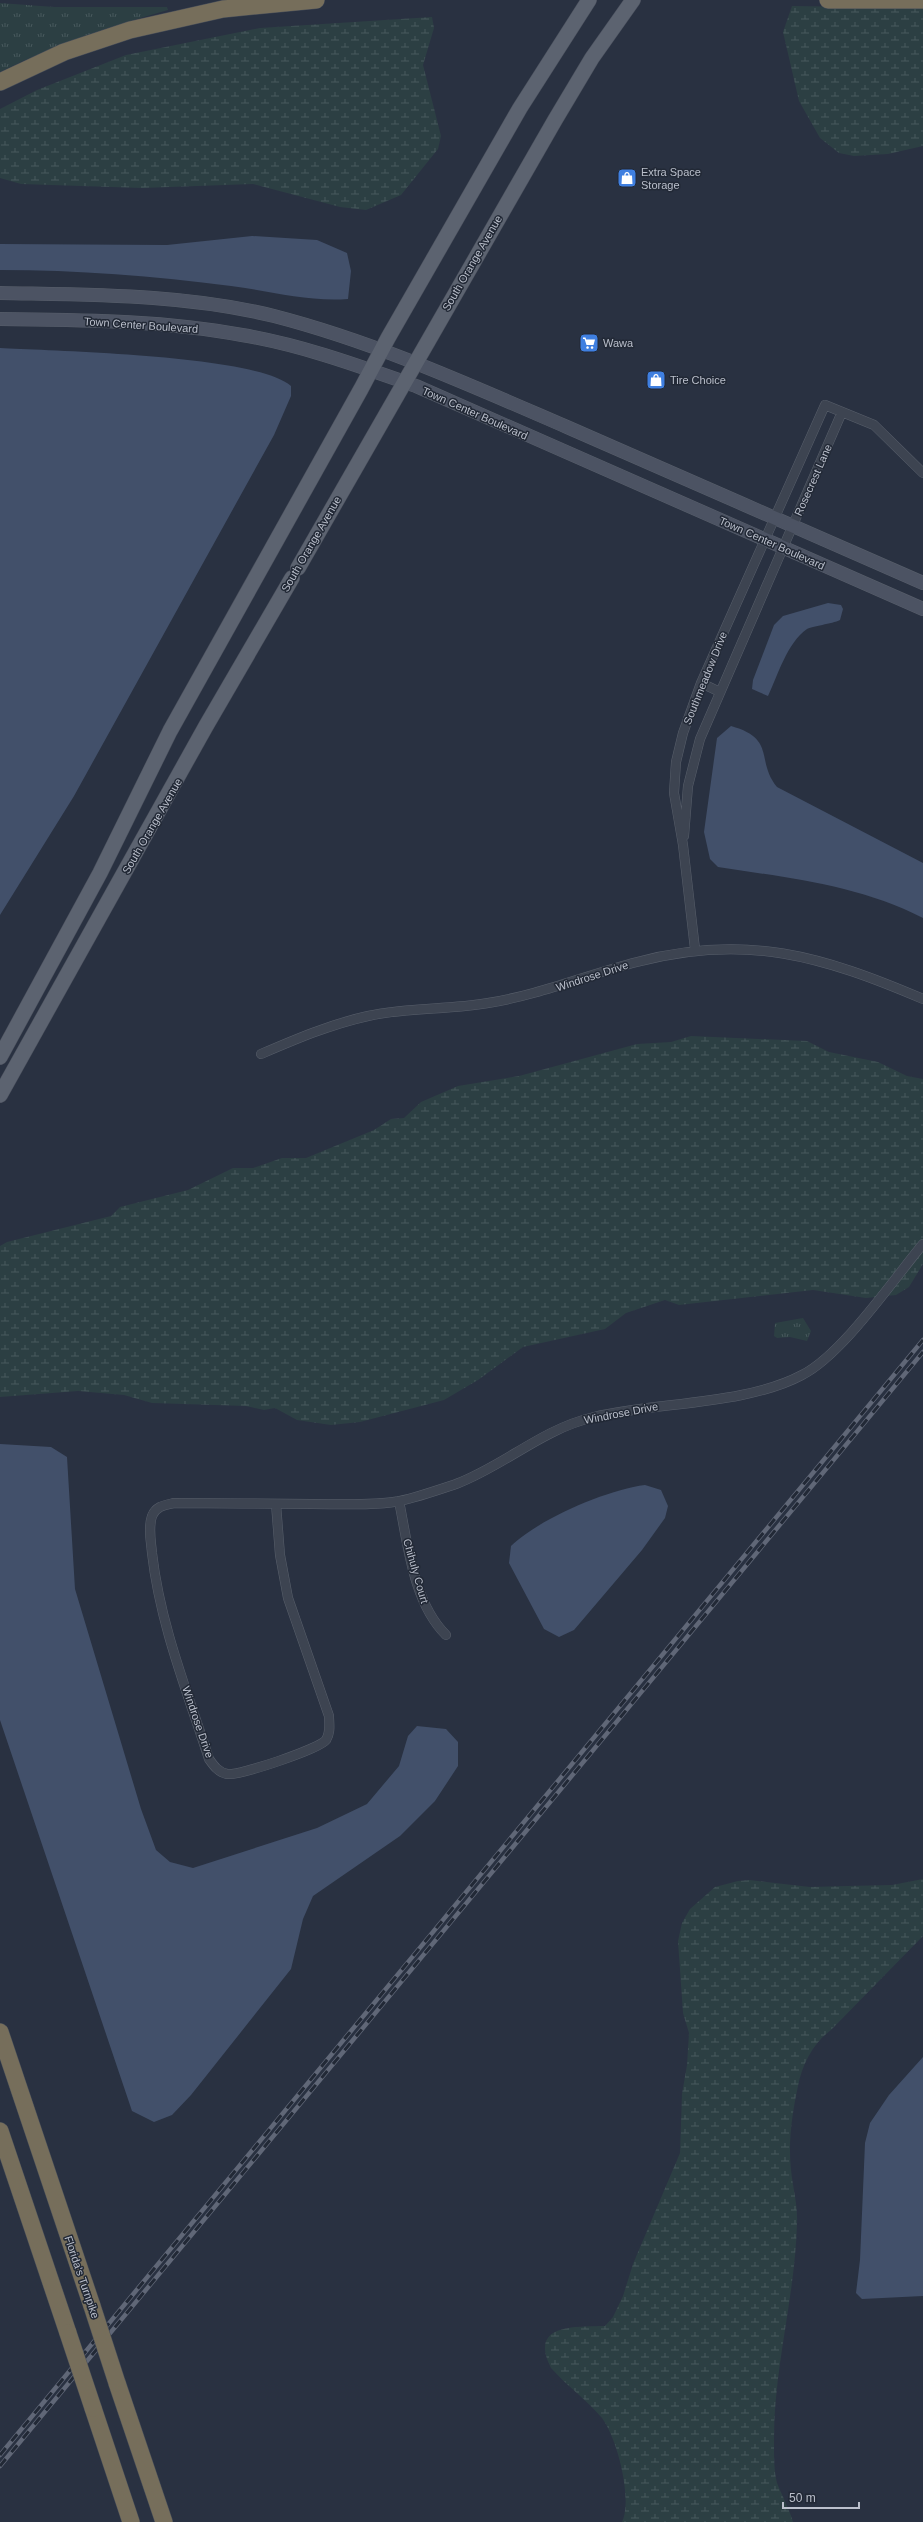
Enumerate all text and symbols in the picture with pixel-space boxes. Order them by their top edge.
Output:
place label: Extra Space Storage [641,166,701,191]
shop icon: Extra Space Storage [616,167,638,189]
street label: South Orange Avenue [440,213,504,313]
street label: Town Center Boulevard [84,315,198,335]
supermarket icon: Wawa [578,332,600,354]
place label: Wawa [603,337,634,349]
shop icon: Tire Choice [645,369,667,391]
place label: Tire Choice [670,374,726,386]
street label: Town Center Boulevard [420,384,530,442]
street label: Rosecrest Lane [792,442,834,518]
street label: South Orange Avenue [279,494,343,594]
street label: Town Center Boulevard [717,514,827,572]
street label: Southmeadow Drive [681,630,729,726]
street label: South Orange Avenue [120,776,184,876]
street label: Windrose Drive [554,959,630,993]
street label: Windrose Drive [583,1400,659,1426]
street label: Chihuly Court [401,1537,431,1605]
street label: Windrose Drive [180,1685,216,1759]
street label: Florida's Turnpike [62,2234,102,2320]
scale bar [783,2484,859,2510]
text: 50 m [789,2491,816,2505]

